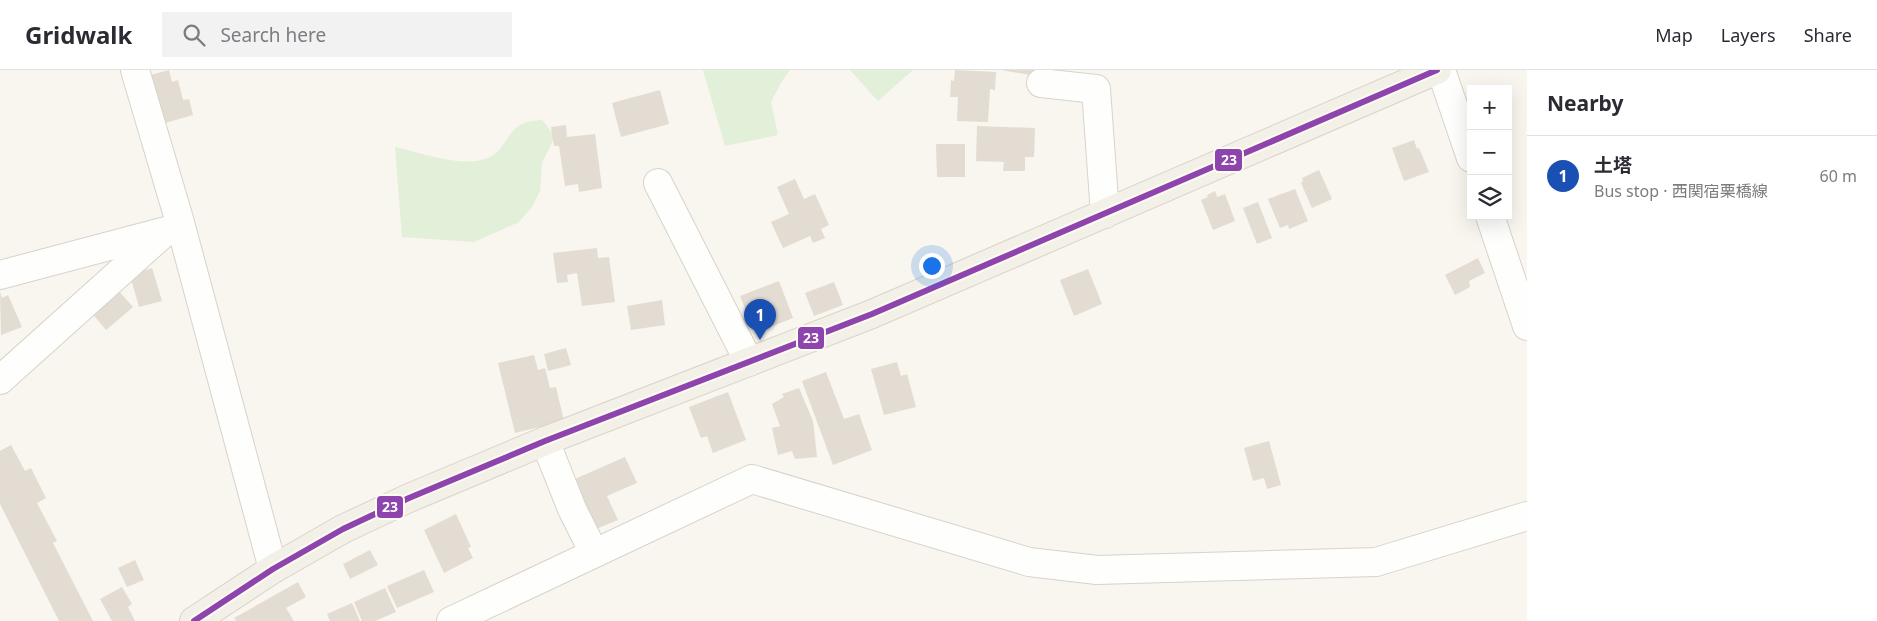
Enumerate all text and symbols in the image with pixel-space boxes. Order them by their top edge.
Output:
search box [162,12,512,57]
text: Gridwalk [25,18,132,51]
icon: search [180,21,208,49]
text: Search here [220,22,326,48]
text: Map [1655,23,1693,47]
text: Layers [1721,23,1776,47]
text: Share [1804,23,1852,47]
map controls [1467,85,1512,220]
button: + [1467,85,1512,130]
text: Nearby [1547,89,1623,117]
button: − [1467,130,1512,175]
line badge: 23 [1214,148,1243,172]
text: 23 [1221,150,1237,169]
text: 土塔 [1594,152,1632,178]
text: 1 [1558,165,1568,187]
text: 60 m [1820,165,1857,187]
button: layers [1467,175,1512,220]
text: Bus stop · 西関宿栗橋線 [1594,180,1768,202]
your location [919,253,945,279]
pin: 1 [744,299,776,340]
line badge: 23 [797,326,825,350]
text: 23 [803,328,819,347]
line badge: 23 [376,495,404,519]
text: 23 [382,497,398,516]

